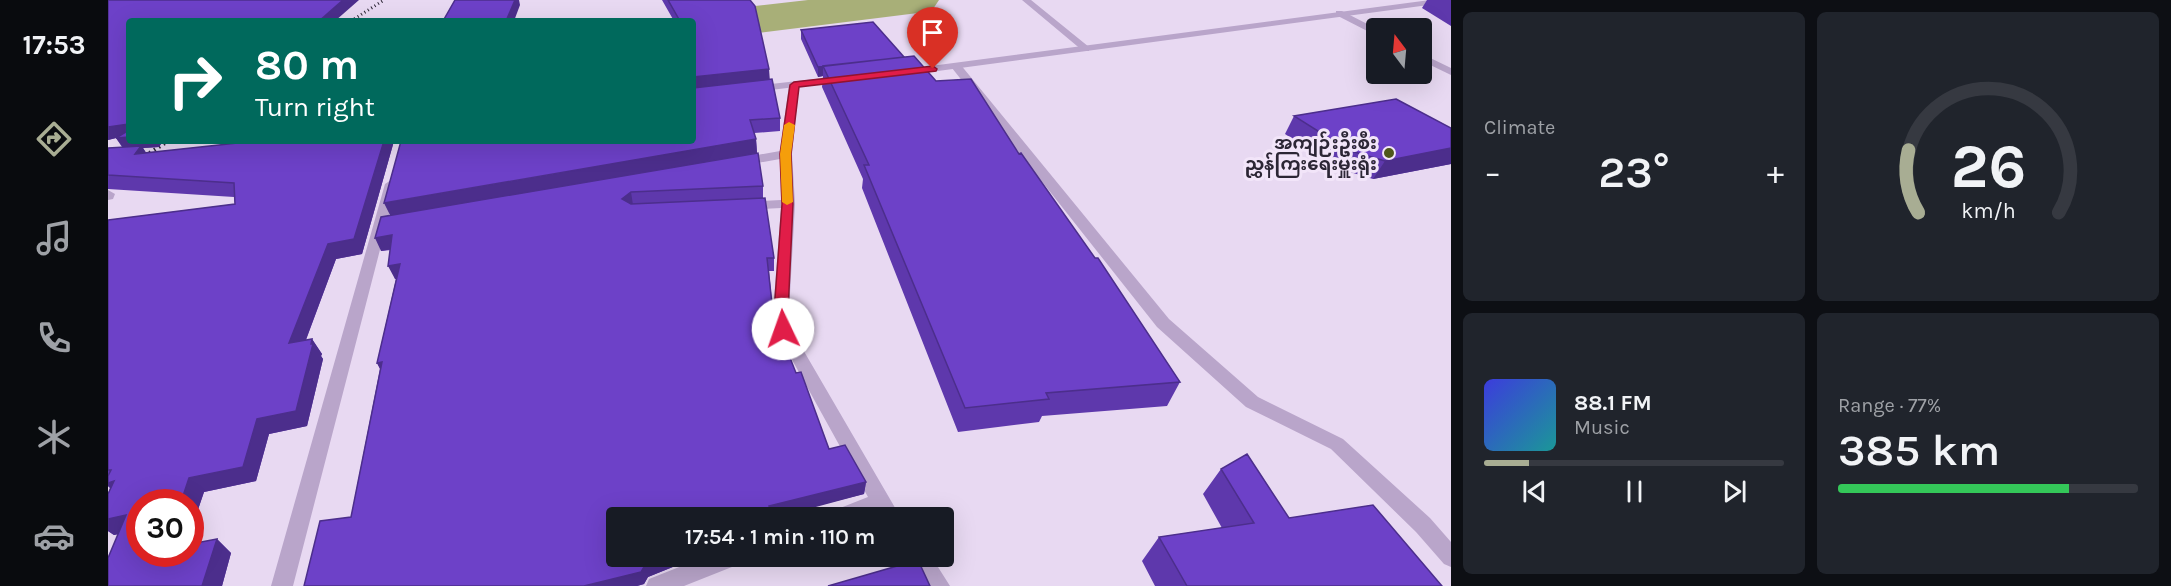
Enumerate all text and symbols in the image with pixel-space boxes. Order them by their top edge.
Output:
pin [907,7,958,69]
icon: arrive [916,16,949,49]
north arrow [1366,18,1432,84]
map controls [1366,18,1432,84]
text: 17:53 [23,29,85,61]
text: 80 m [255,40,359,90]
icon: right [156,42,234,120]
text: Turn right [255,91,375,123]
text: Climate [1484,116,1555,139]
icon: directions [33,118,75,160]
text: 26 [1950,130,2026,203]
place label: အကျဉ်းဦးစီး ညွှန်ကြးရေးမှူးရုံး [1245,131,1377,178]
marker: အကျဉ်းဦးစီး ညွှန်ကြးရေးမှူးရုံး [1382,146,1396,160]
text: 23° [1598,146,1670,198]
text: − [1484,153,1501,191]
text: + [1767,153,1784,191]
text: km/h [1961,199,2015,224]
icon: music [33,217,75,259]
position arrow [751,297,815,361]
icon: phone [33,317,75,359]
text: 88.1 FM [1574,390,1652,416]
text: Range · 77% [1838,394,1941,417]
icon: climate [33,416,75,458]
text: Music [1574,416,1630,439]
text: 385 km [1838,424,2000,476]
icon: previous [1518,475,1551,508]
icon: pause [1618,475,1651,508]
icon: next [1718,475,1751,508]
speed limit sign: 30 [126,489,204,567]
icon: car [33,515,75,557]
text: 17:54 · 1 min · 110 m [685,524,875,550]

